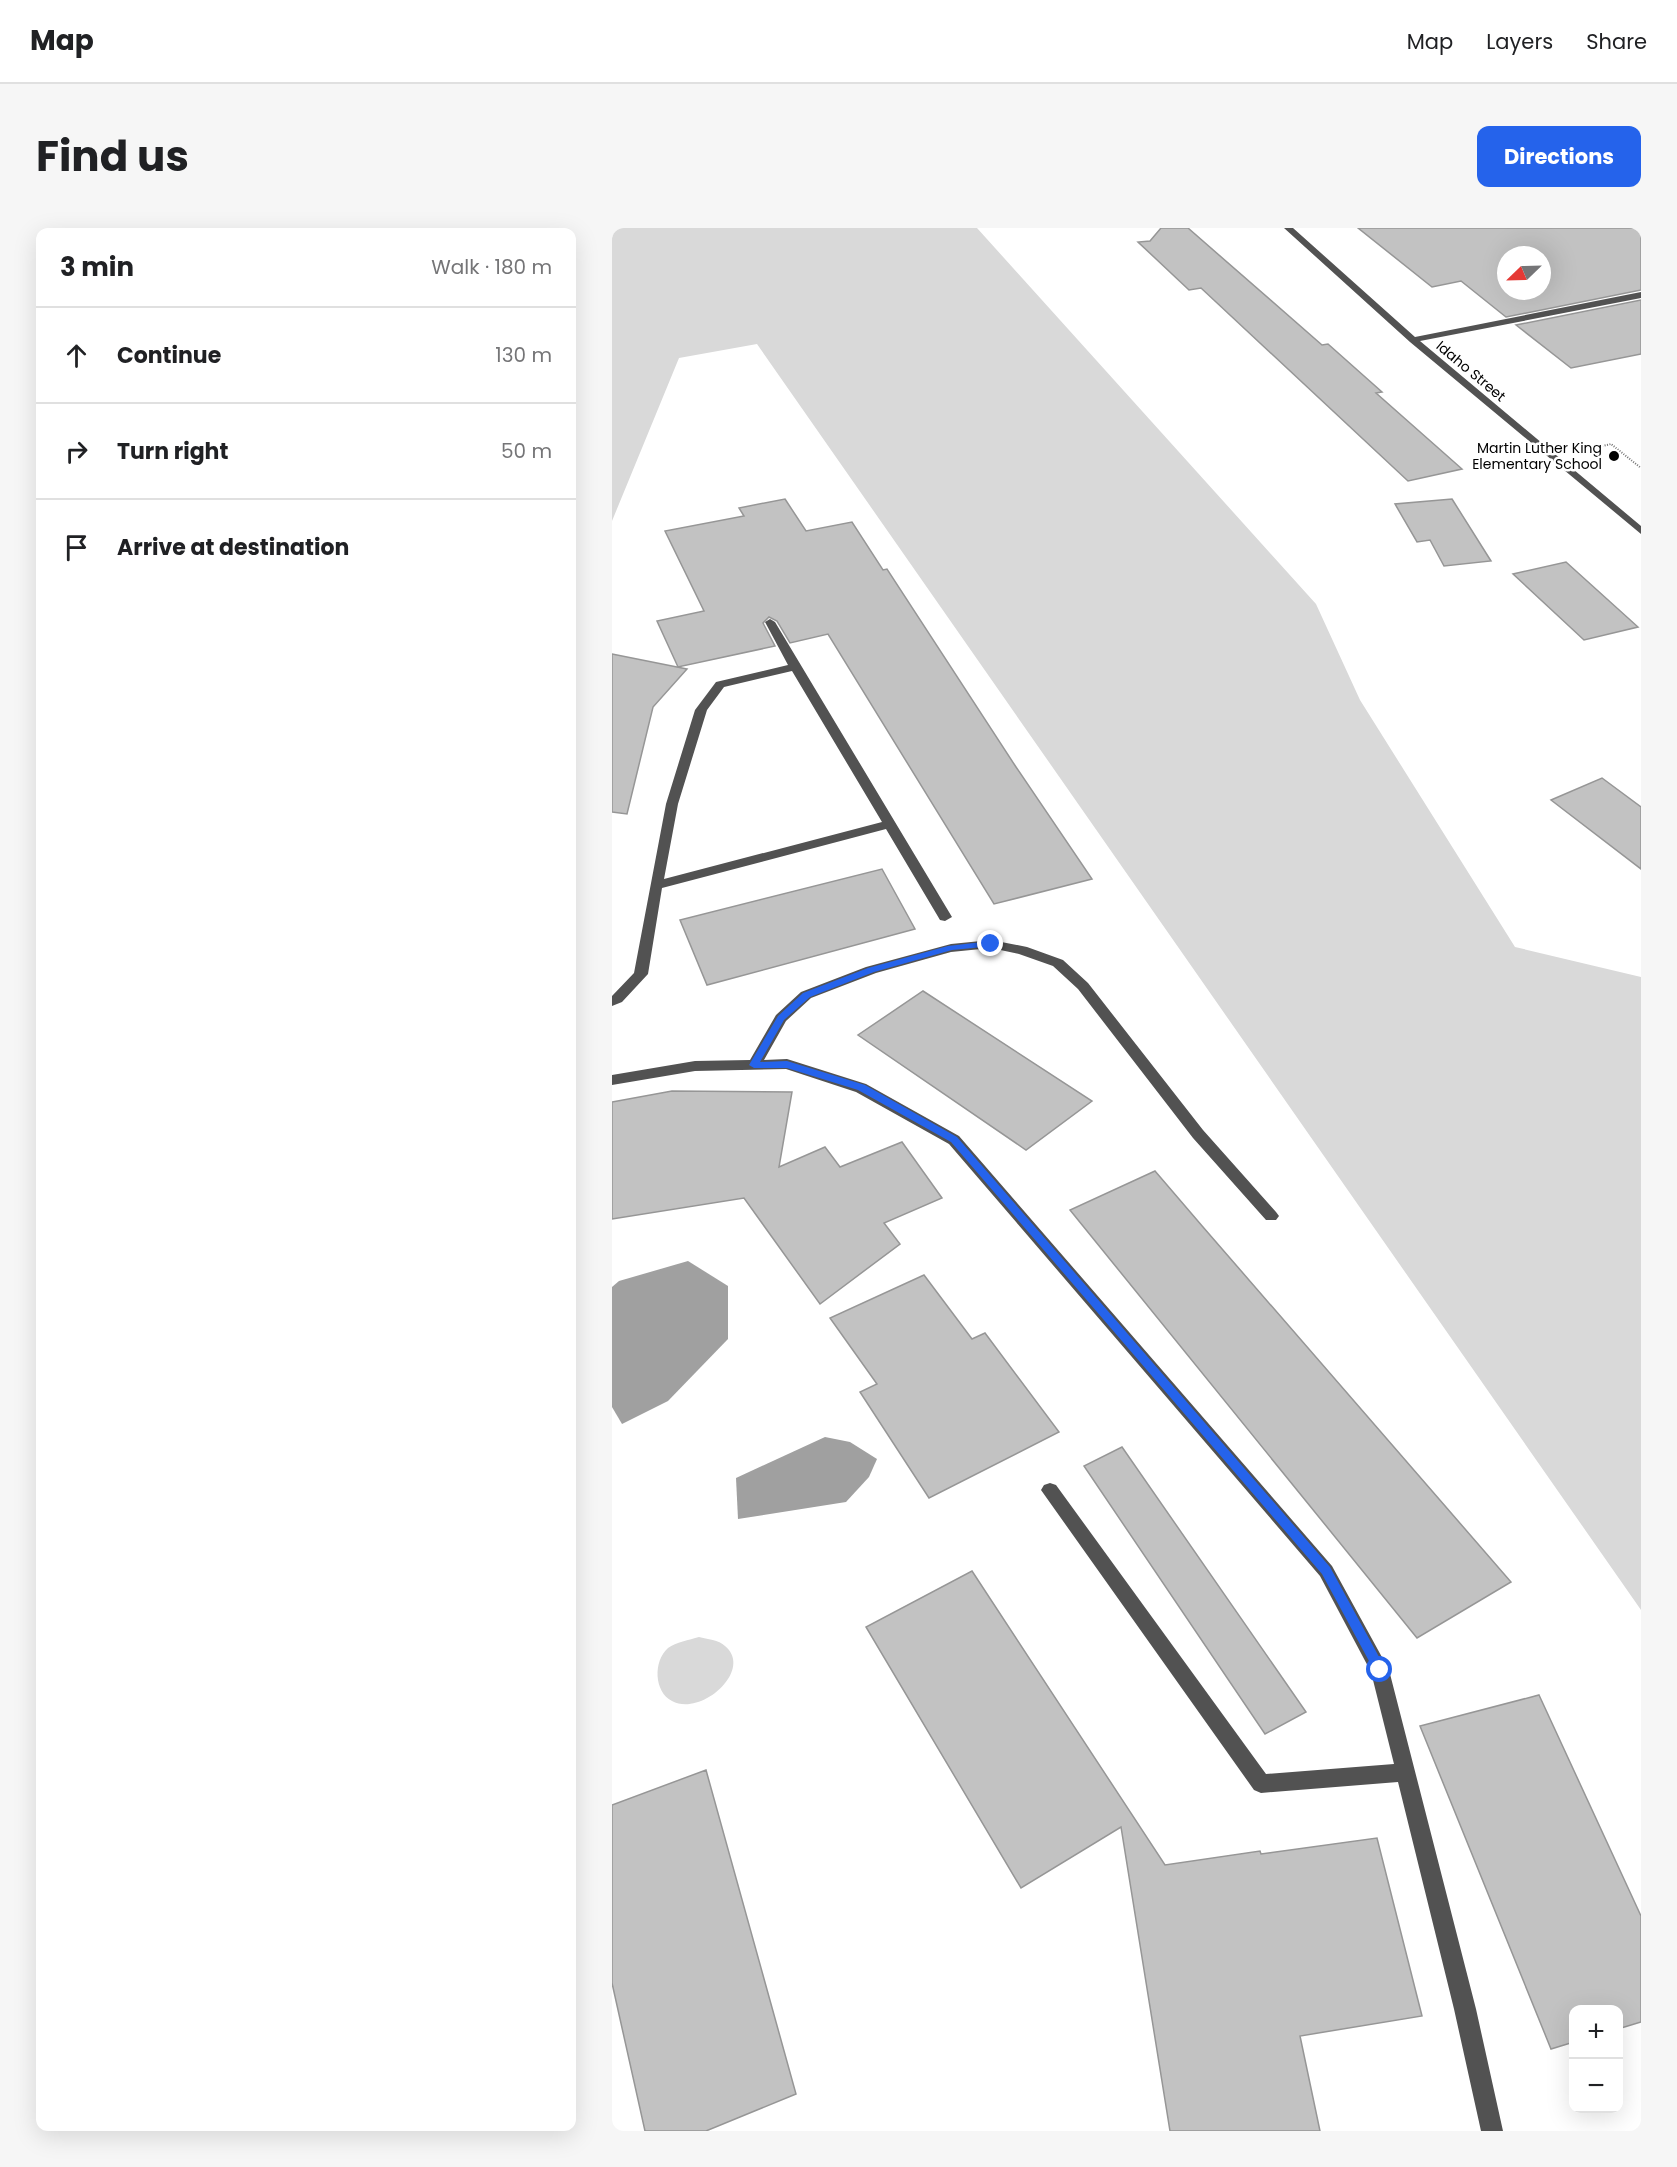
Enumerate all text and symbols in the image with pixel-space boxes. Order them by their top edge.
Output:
text: Map [30,21,94,60]
text: Map [1407,27,1453,56]
text: Layers [1486,27,1553,56]
text: Share [1586,27,1647,56]
button: Directions [1477,126,1641,187]
text: Find us [36,127,189,186]
north arrow [1497,246,1551,300]
text: 3 min [60,249,134,285]
text: Walk · 180 m [431,253,552,281]
street label: Idaho Street [1432,336,1510,406]
icon: ahead [60,339,93,372]
text: Continue [117,340,221,371]
text: 130 m [495,341,552,369]
icon: right [60,435,93,468]
text: Turn right [117,436,228,467]
text: 50 m [501,437,552,465]
place label: Martin Luther King Elementary School [1472,438,1602,474]
marker: Martin Luther King Elementary School [1607,449,1621,463]
icon: arrive [60,531,93,564]
text: Arrive at destination [117,532,349,563]
route end [977,930,1003,956]
route start [1366,1656,1392,1682]
map controls [1569,2005,1623,2113]
button: + [1569,2005,1623,2059]
button: − [1569,2059,1623,2113]

